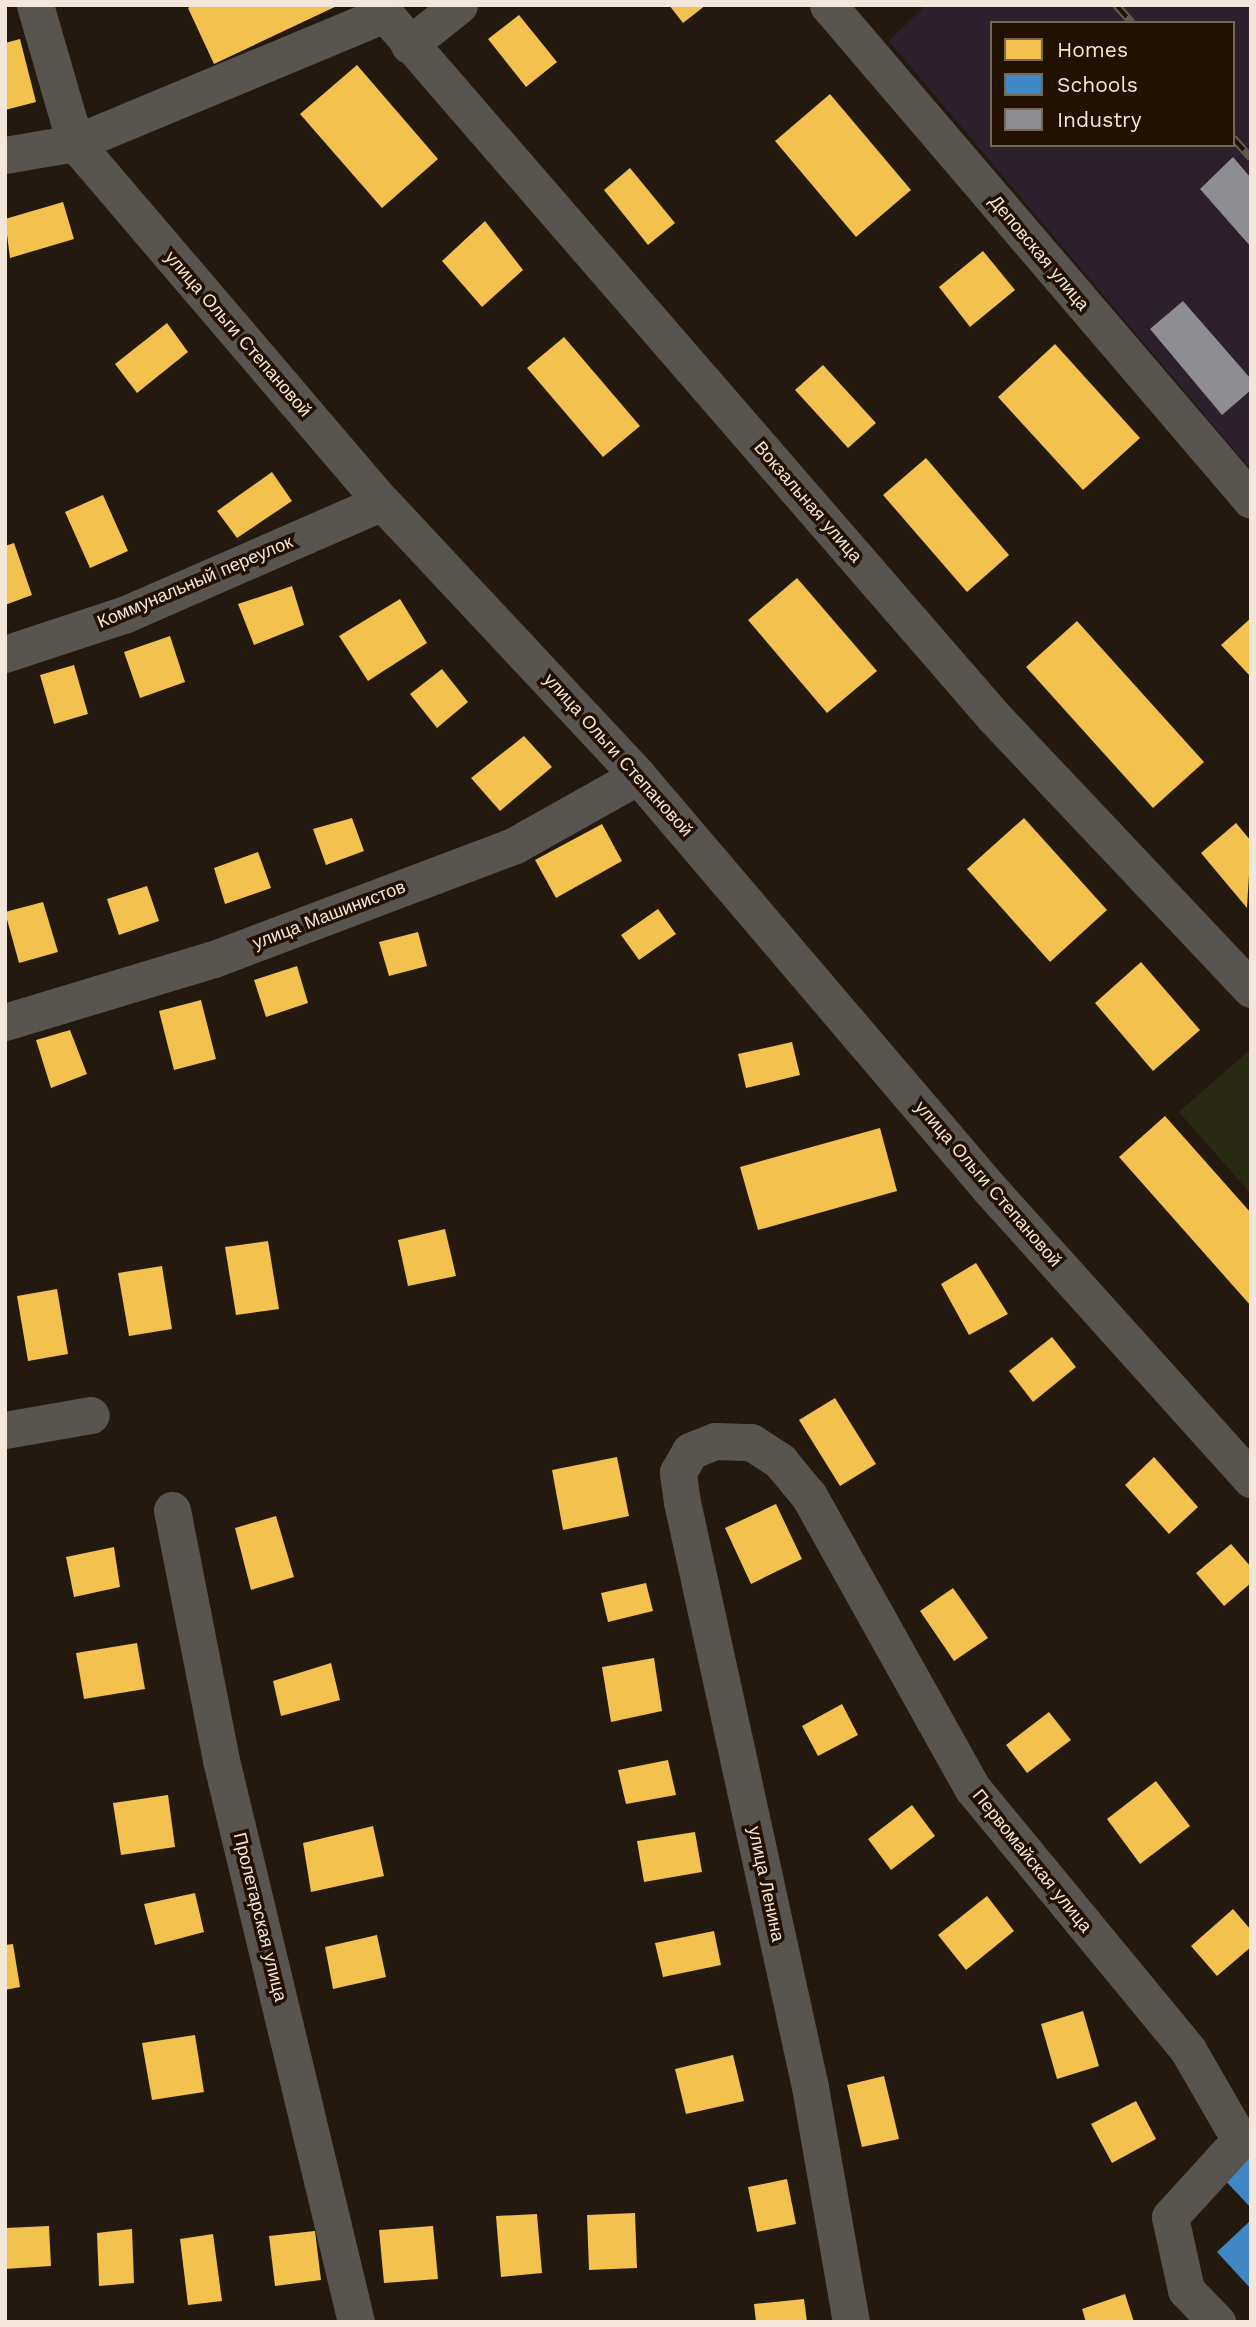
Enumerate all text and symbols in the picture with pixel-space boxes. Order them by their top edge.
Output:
legend [990,21,1235,147]
text: Homes [1057,37,1128,62]
text: Schools [1057,72,1138,97]
text: Industry [1057,107,1142,132]
street label: Деповская улица [984,191,1094,315]
street label: улица Ольги Степановой [160,247,316,421]
street label: Вокзальная улица [749,437,867,567]
street label: Коммунальный переулок [94,531,296,633]
street label: улица Ольги Степановой [539,669,697,841]
street label: улица Машинистов [250,876,408,954]
street label: улица Ольги Степановой [910,1097,1066,1271]
street label: Первомайская улица [968,1785,1096,1937]
street label: улица Ленина [743,1824,789,1944]
street label: Пролетарская улица [229,1830,291,2004]

